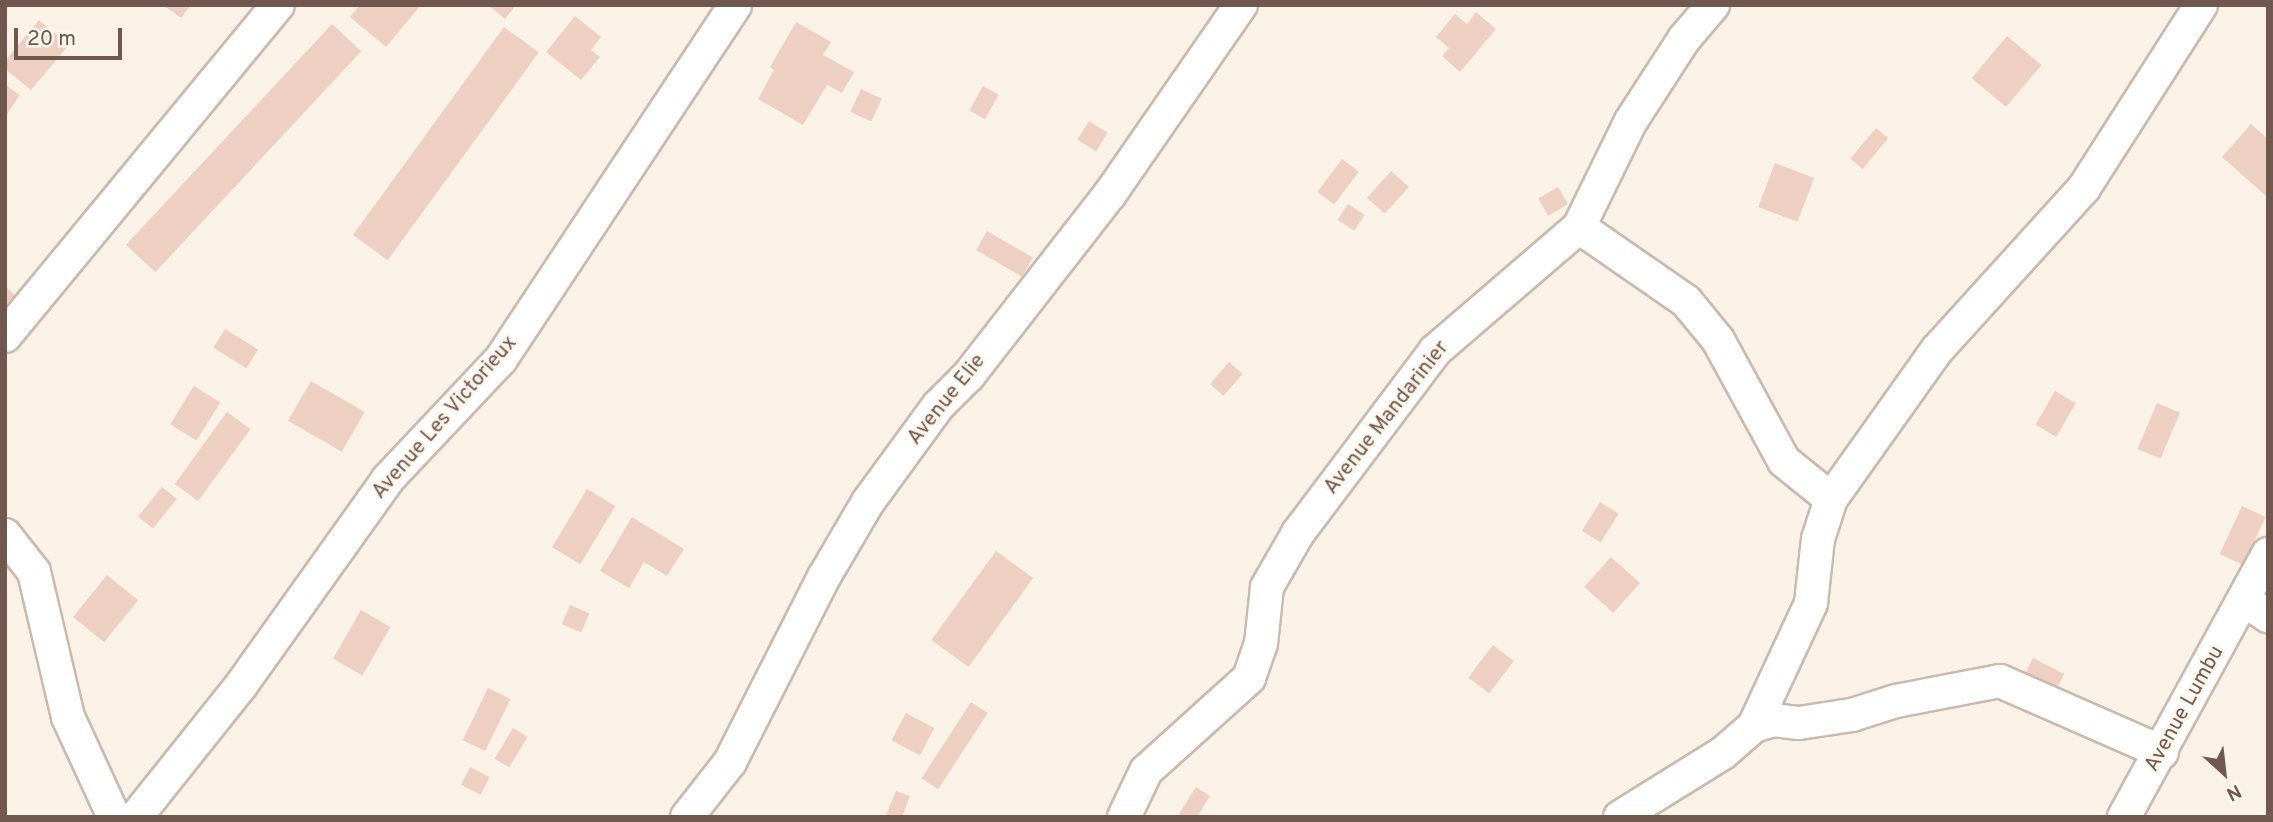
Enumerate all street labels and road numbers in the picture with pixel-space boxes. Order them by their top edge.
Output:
street label: Avenue Les Victorieux [367,331,523,505]
street label: Avenue Mandarinier [1319,336,1455,500]
street label: Avenue Elie [903,349,991,451]
street label: Avenue Lumbu [2140,642,2230,776]

